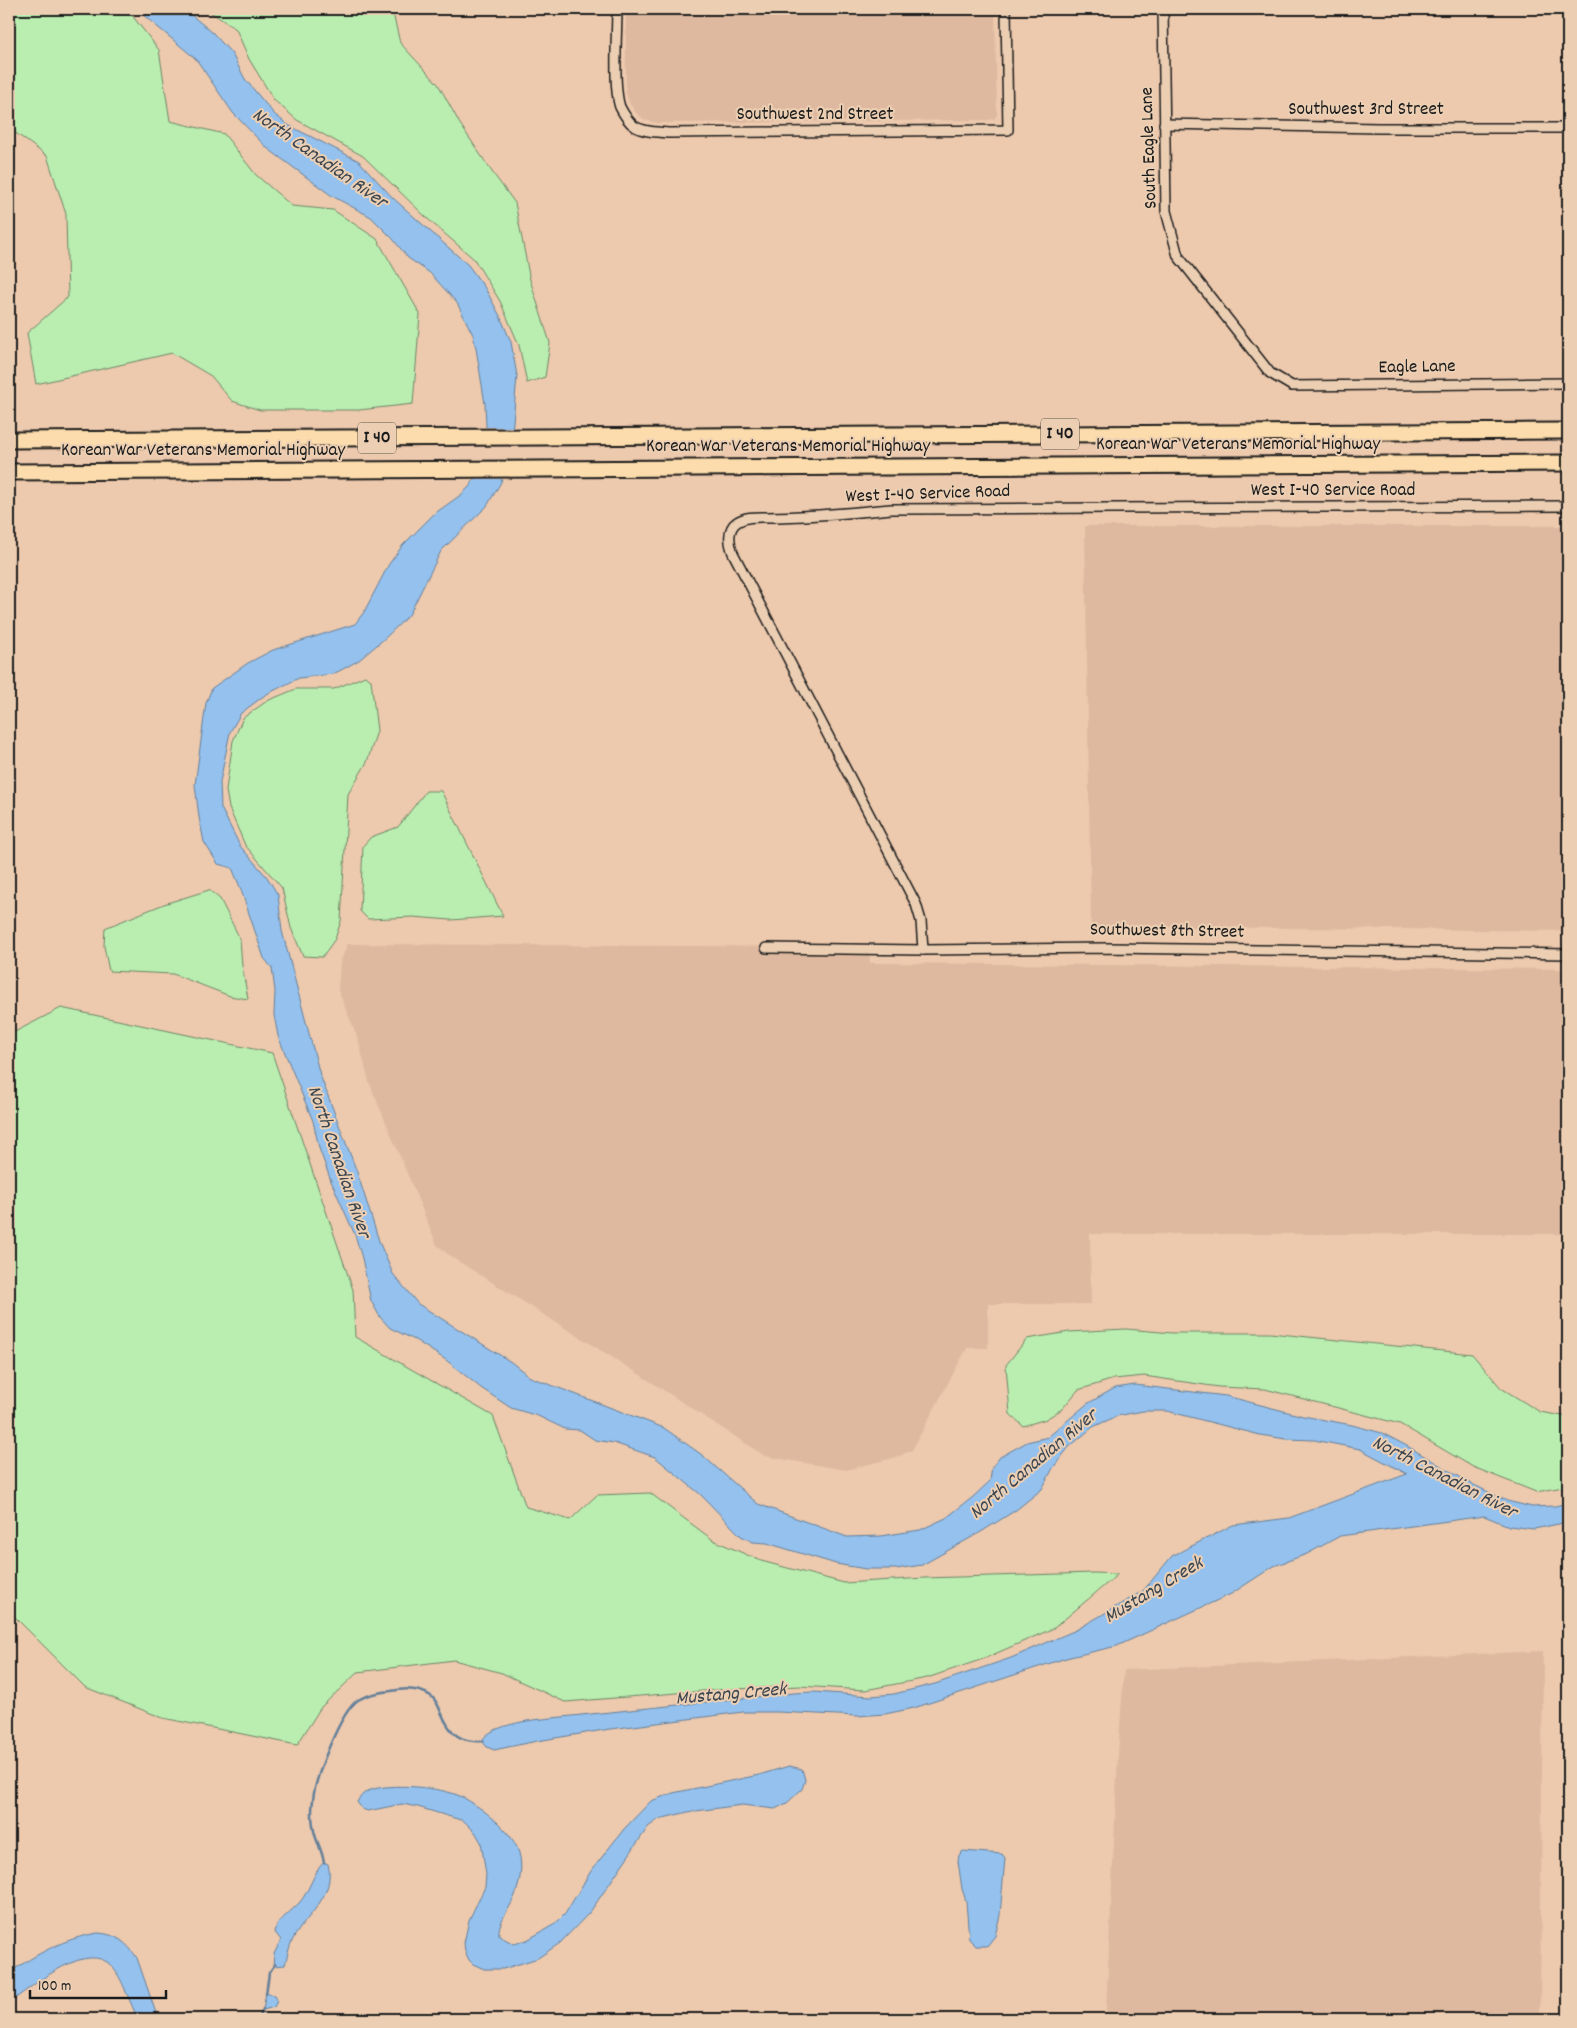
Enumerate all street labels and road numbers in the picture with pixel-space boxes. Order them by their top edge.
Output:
street label: South Eagle Lane [1134,87,1166,209]
street label: Southwest 3rd Street [1288,97,1444,124]
street label: Southwest 2nd Street [736,102,894,129]
street label: Eagle Lane [1378,354,1456,382]
road number: I 40 [1041,418,1079,449]
road number: I 40 [358,422,396,453]
street label: Korean War Veterans Memorial Highway [1096,432,1380,459]
street label: Korean War Veterans Memorial Highway [646,434,930,461]
street label: Korean War Veterans Memorial Highway [61,438,345,465]
street label: West I-40 Service Road [1251,478,1415,505]
street label: West I-40 Service Road [845,479,1011,511]
street label: Southwest 8th Street [1090,917,1244,947]

